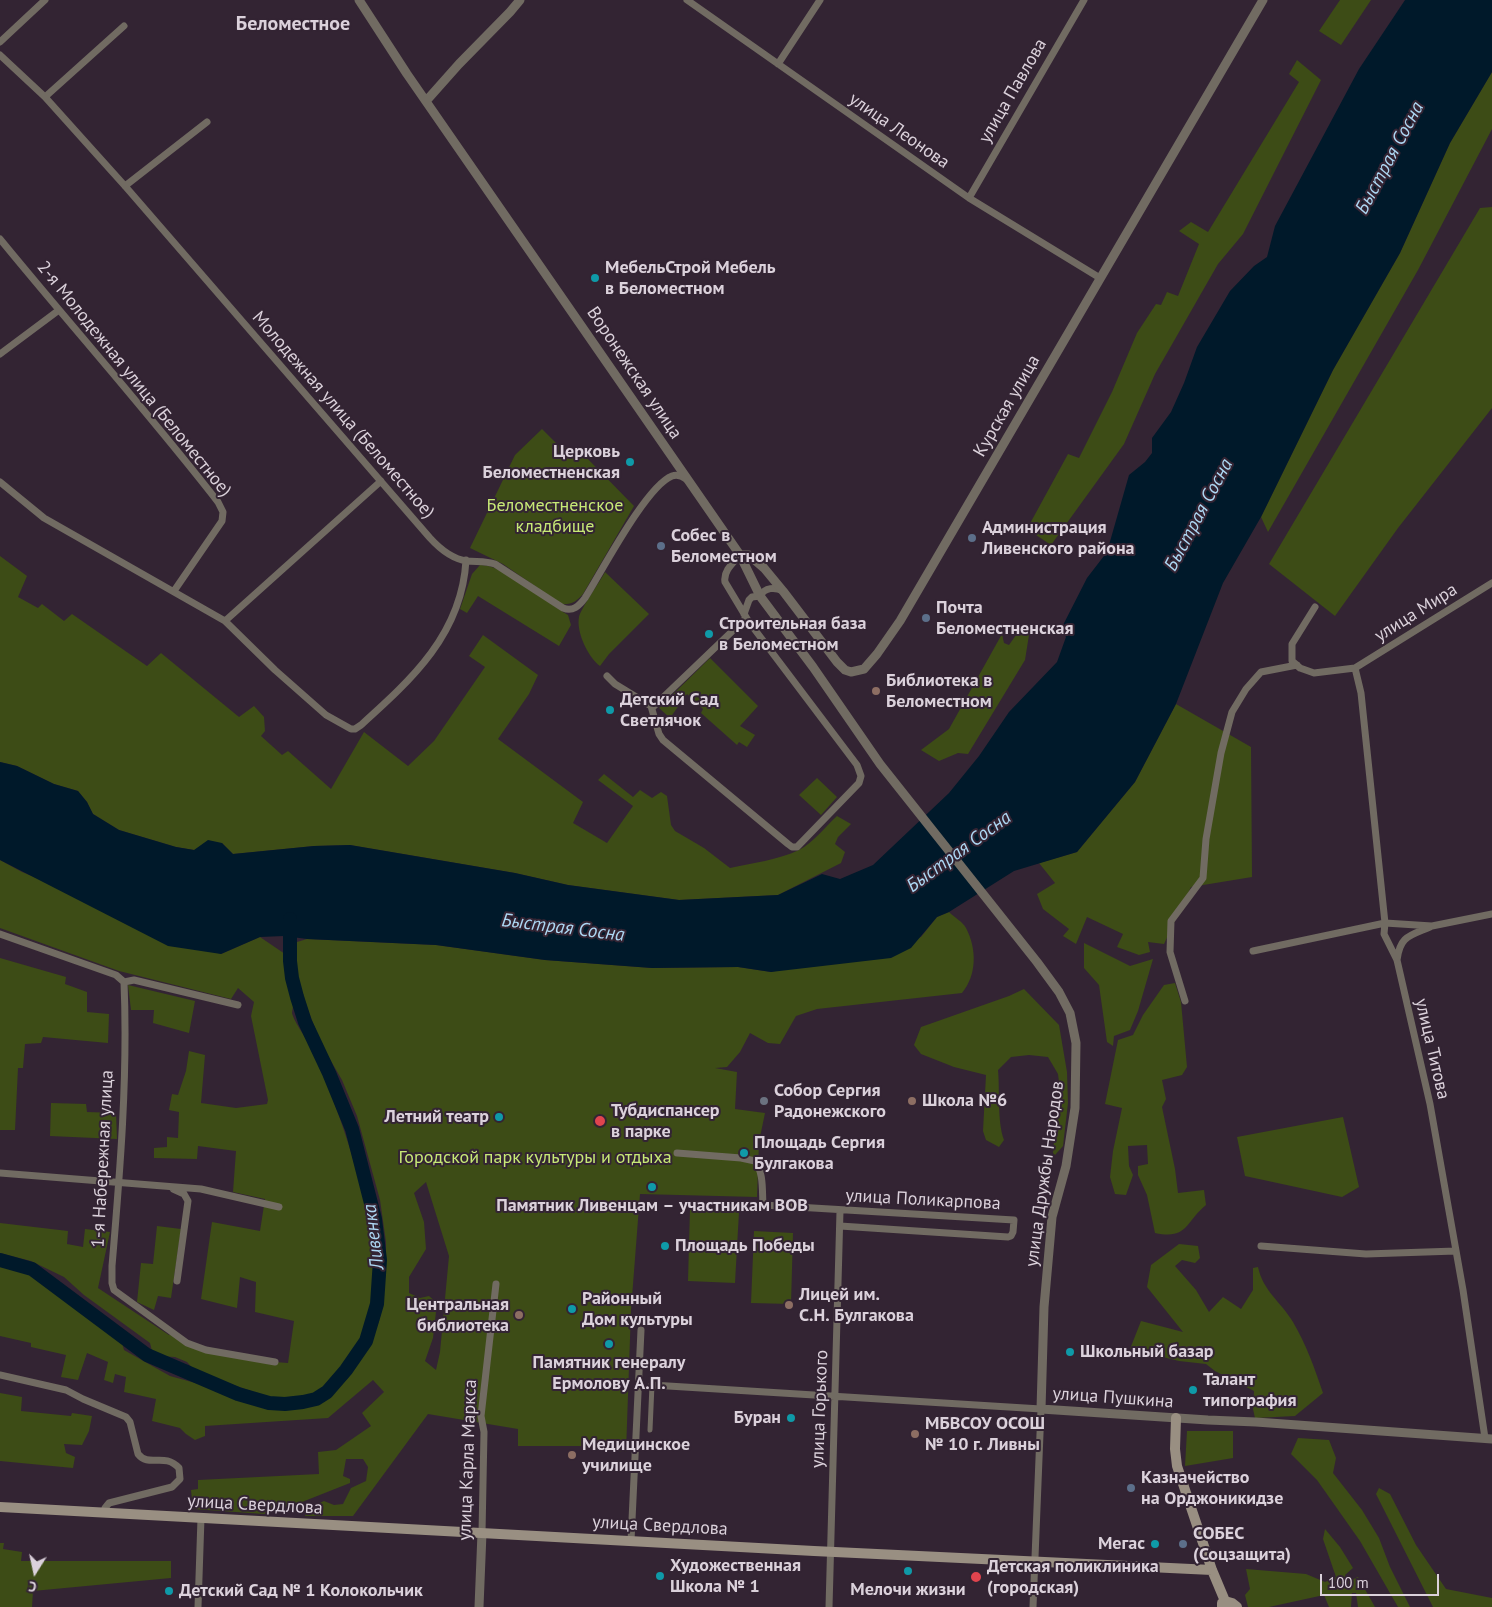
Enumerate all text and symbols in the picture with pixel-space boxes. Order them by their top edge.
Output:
district label: Беломестное [236,12,350,36]
street label: улица Павлова [974,35,1052,147]
street label: улица Леонова [845,88,953,174]
water label: Быстрая Сосна [1351,98,1429,218]
street label: 2-я Молодежная улица (Беломестное) [32,257,236,501]
place label: МебельСтрой Мебель в Беломестном [605,257,776,300]
marker: МебельСтрой Мебель в Беломестном [589,272,601,284]
street label: Воронежская улица [582,303,686,443]
street label: Молодежная улица (Беломестное) [247,307,439,523]
street label: Курская улица [969,351,1045,461]
place label: Церковь Беломестненская [483,441,620,484]
water label: Быстрая Сосна [1160,455,1238,575]
marker: Церковь Беломестненская [624,456,636,468]
park label: Беломестненское кладбище [487,495,623,538]
place label: Администрация Ливенского района [982,517,1135,560]
place label: Собес в Беломестном [671,525,777,568]
marker: Администрация Ливенского района [966,532,978,544]
marker: Собес в Беломестном [655,540,667,552]
street label: улица Мира [1371,579,1461,647]
place label: Почта Беломестненская [936,597,1073,640]
marker: Почта Беломестненская [920,612,932,624]
place label: Строительная база в Беломестном [719,613,866,656]
marker: Строительная база в Беломестном [703,628,715,640]
place label: Библиотека в Беломестном [886,670,992,712]
marker: Библиотека в Беломестном [870,685,882,697]
place label: Детский Сад Светлячок [620,689,719,732]
marker: Детский Сад Светлячок [604,704,616,716]
water label: Быстрая Сосна [902,806,1016,898]
water label: Быстрая Сосна [500,909,626,947]
street label: улица Титова [1410,996,1454,1102]
street label: 1-я Набережная улица [88,1070,118,1248]
place label: Собор Сергия Радонежского [774,1080,886,1122]
street label: улица Дружбы Народов [1021,1080,1069,1268]
place label: Школа №6 [922,1090,1007,1112]
marker: Собор Сергия Радонежского [758,1095,770,1107]
marker: Школа №6 [906,1095,918,1107]
place label: Тубдиспансер в парке [611,1100,720,1142]
place label: Летний театр [385,1106,489,1128]
marker: Летний театр [493,1111,505,1123]
marker: Тубдиспансер в парке [593,1114,607,1128]
place label: Площадь Сергия Булгакова [754,1132,885,1174]
park label: Городской парк культуры и отдыха [398,1147,672,1169]
marker: Площадь Сергия Булгакова [738,1147,750,1159]
marker: Памятник Ливенцам – участникам ВОВ [646,1181,658,1193]
street label: улица Поликарпова [845,1185,1001,1215]
place label: Памятник Ливенцам – участникам ВОВ [496,1195,808,1217]
water label: Ливенка [359,1203,389,1271]
place label: Площадь Победы [675,1235,815,1257]
marker: Площадь Победы [659,1240,671,1252]
place label: Лицей им. С.Н. Булгакова [799,1284,914,1326]
place label: Районный Дом культуры [582,1288,693,1330]
place label: Центральная библиотека [406,1294,509,1336]
marker: Лицей им. С.Н. Булгакова [783,1299,795,1311]
marker: Районный Дом культуры [566,1303,578,1315]
marker: Центральная библиотека [513,1309,525,1321]
marker: Памятник генералу Ермолову А.П. [603,1338,615,1350]
place label: Школьный базар [1080,1341,1214,1363]
marker: Школьный базар [1064,1346,1076,1358]
street label: улица Горького [807,1349,833,1469]
place label: Памятник генералу Ермолову А.П. [533,1352,685,1395]
place label: Талант типография [1203,1369,1296,1412]
street label: улица Карла Маркса [454,1379,482,1541]
street label: улица Пушкина [1052,1383,1174,1413]
marker: Талант типография [1187,1384,1199,1396]
place label: Буран [734,1407,781,1429]
marker: Буран [785,1412,797,1424]
place label: МБВСОУ ОСОШ № 10 г. Ливны [925,1413,1045,1456]
marker: МБВСОУ ОСОШ № 10 г. Ливны [909,1428,921,1440]
place label: Медицинское училище [582,1434,690,1476]
marker: Медицинское училище [566,1449,578,1461]
place label: Казначейство на Орджоникидзе [1141,1467,1283,1510]
marker: Казначейство на Орджоникидзе [1125,1482,1137,1494]
street label: улица Свердлова [187,1491,323,1519]
street label: улица Свердлова [592,1512,728,1540]
place label: СОБЕС (Соцзащита) [1193,1523,1291,1566]
place label: Мегас [1098,1533,1145,1555]
marker: Мегас [1149,1538,1161,1550]
marker: СОБЕС (Соцзащита) [1177,1538,1189,1550]
north arrow [10,1547,60,1597]
place label: Художественная Школа № 1 [670,1555,801,1598]
place label: Детская поликлиника (городская) [987,1556,1159,1598]
scale bar [1322,1564,1441,1596]
marker: Мелочи жизни [902,1565,914,1577]
marker: Художественная Школа № 1 [654,1570,666,1582]
marker: Детская поликлиника (городская) [969,1570,983,1584]
text: 100 m [1328,1573,1369,1592]
text: С [27,1577,38,1596]
place label: Мелочи жизни [850,1579,966,1601]
place label: Детский Сад № 1 Колокольчик [179,1580,423,1602]
marker: Детский Сад № 1 Колокольчик [163,1585,175,1597]

